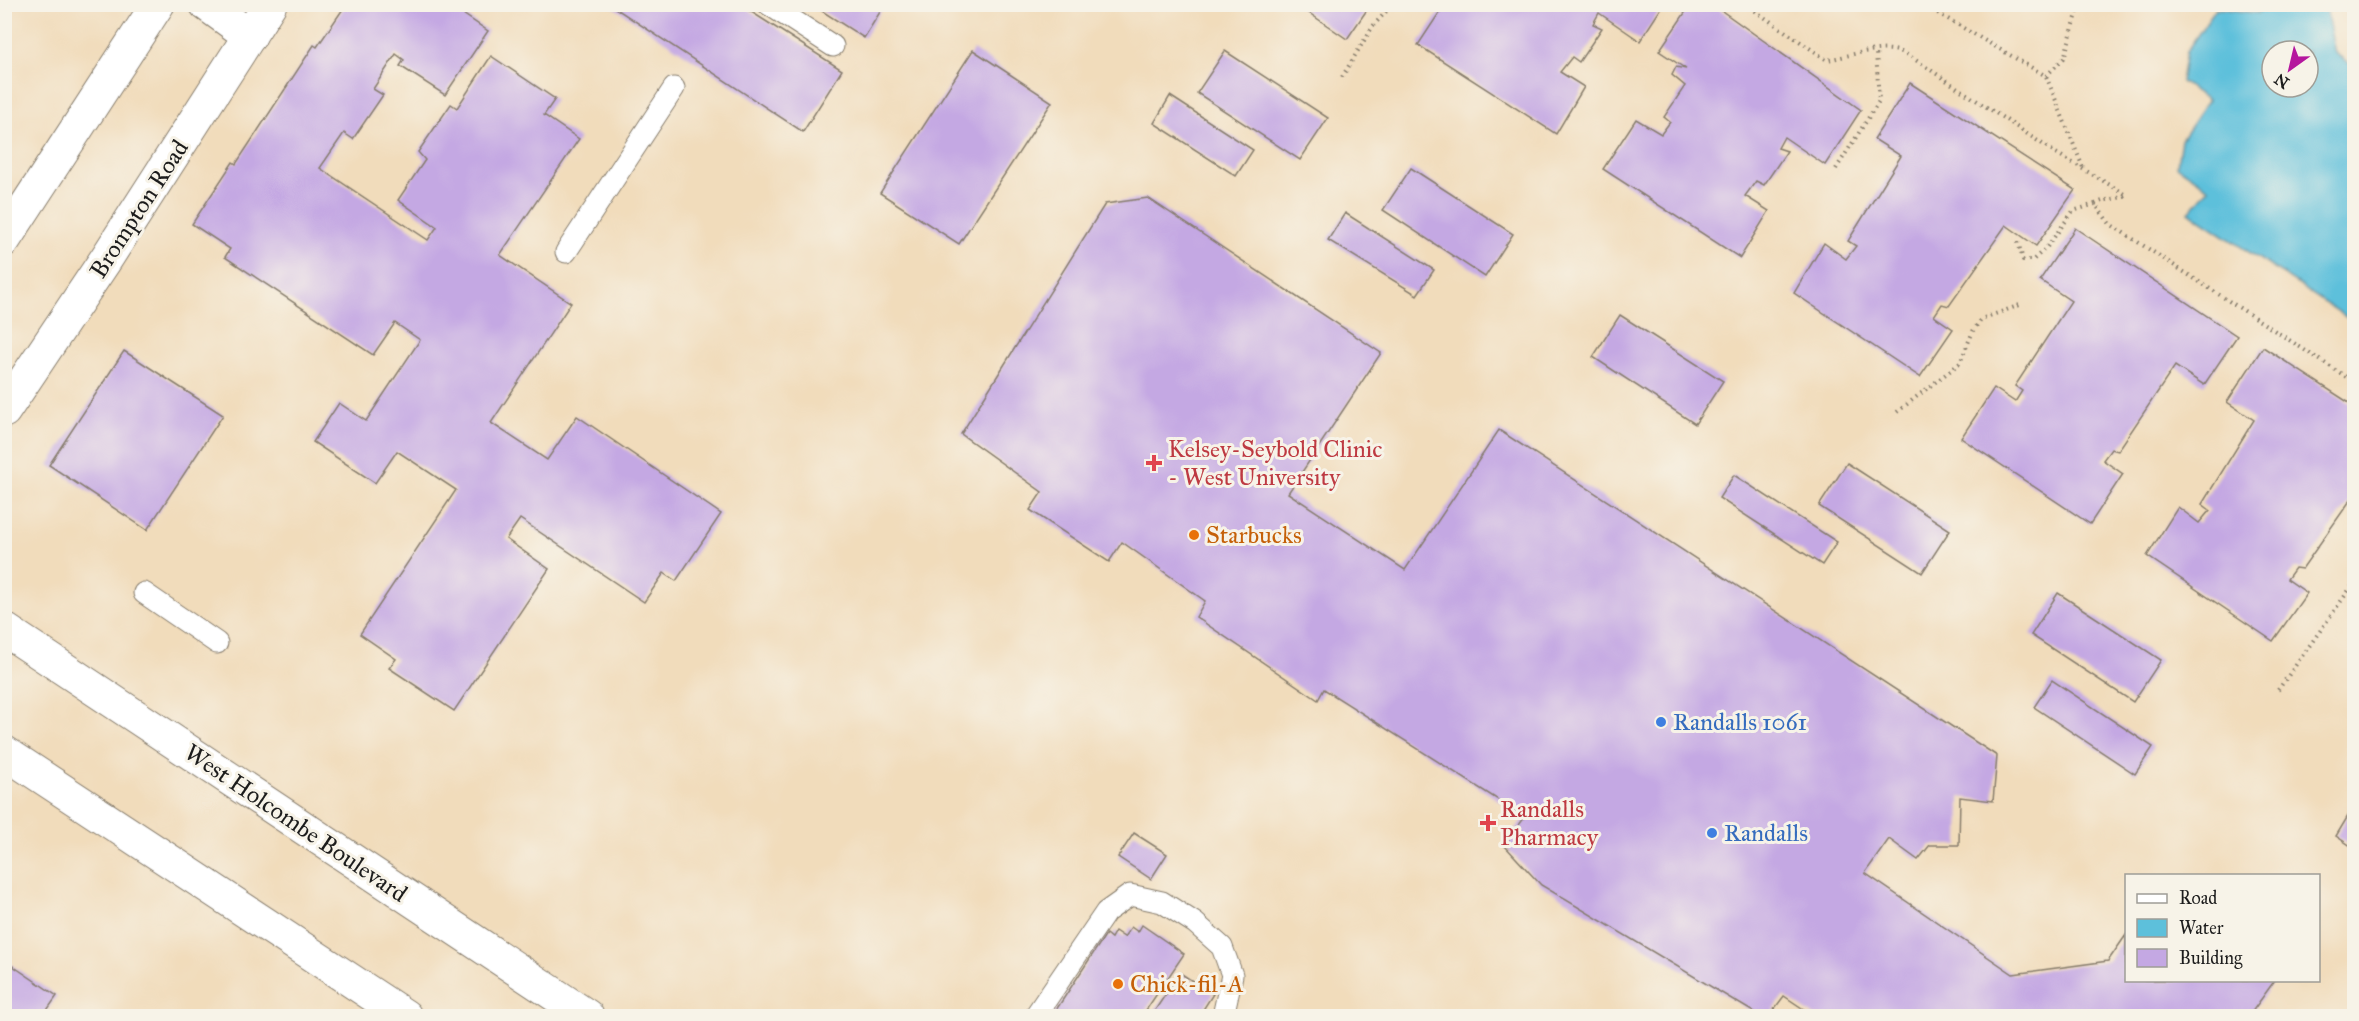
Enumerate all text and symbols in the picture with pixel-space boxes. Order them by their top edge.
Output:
north arrow [2260,39,2320,99]
text: N [2271,69,2293,93]
street label: Brompton Road [83,134,195,284]
place label: Kelsey-Seybold Clinic - West University [1168,434,1382,492]
marker: Kelsey-Seybold Clinic - West University [1145,454,1163,472]
place label: Starbucks [1206,520,1302,550]
marker: Starbucks [1187,528,1201,542]
place label: Randalls 1061 [1673,707,1807,737]
marker: Randalls 1061 [1654,715,1668,729]
street label: West Holcombe Boulevard [179,737,413,909]
place label: Randalls Pharmacy [1500,794,1599,852]
marker: Randalls Pharmacy [1481,816,1495,830]
place label: Randalls [1724,818,1808,848]
marker: Randalls [1705,826,1719,840]
legend [2125,874,2320,982]
text: Road [2179,887,2217,909]
text: Water [2179,917,2224,939]
text: Building [2179,947,2243,970]
place label: Chick-fil-A [1130,969,1244,999]
marker: Chick-fil-A [1111,977,1125,991]

